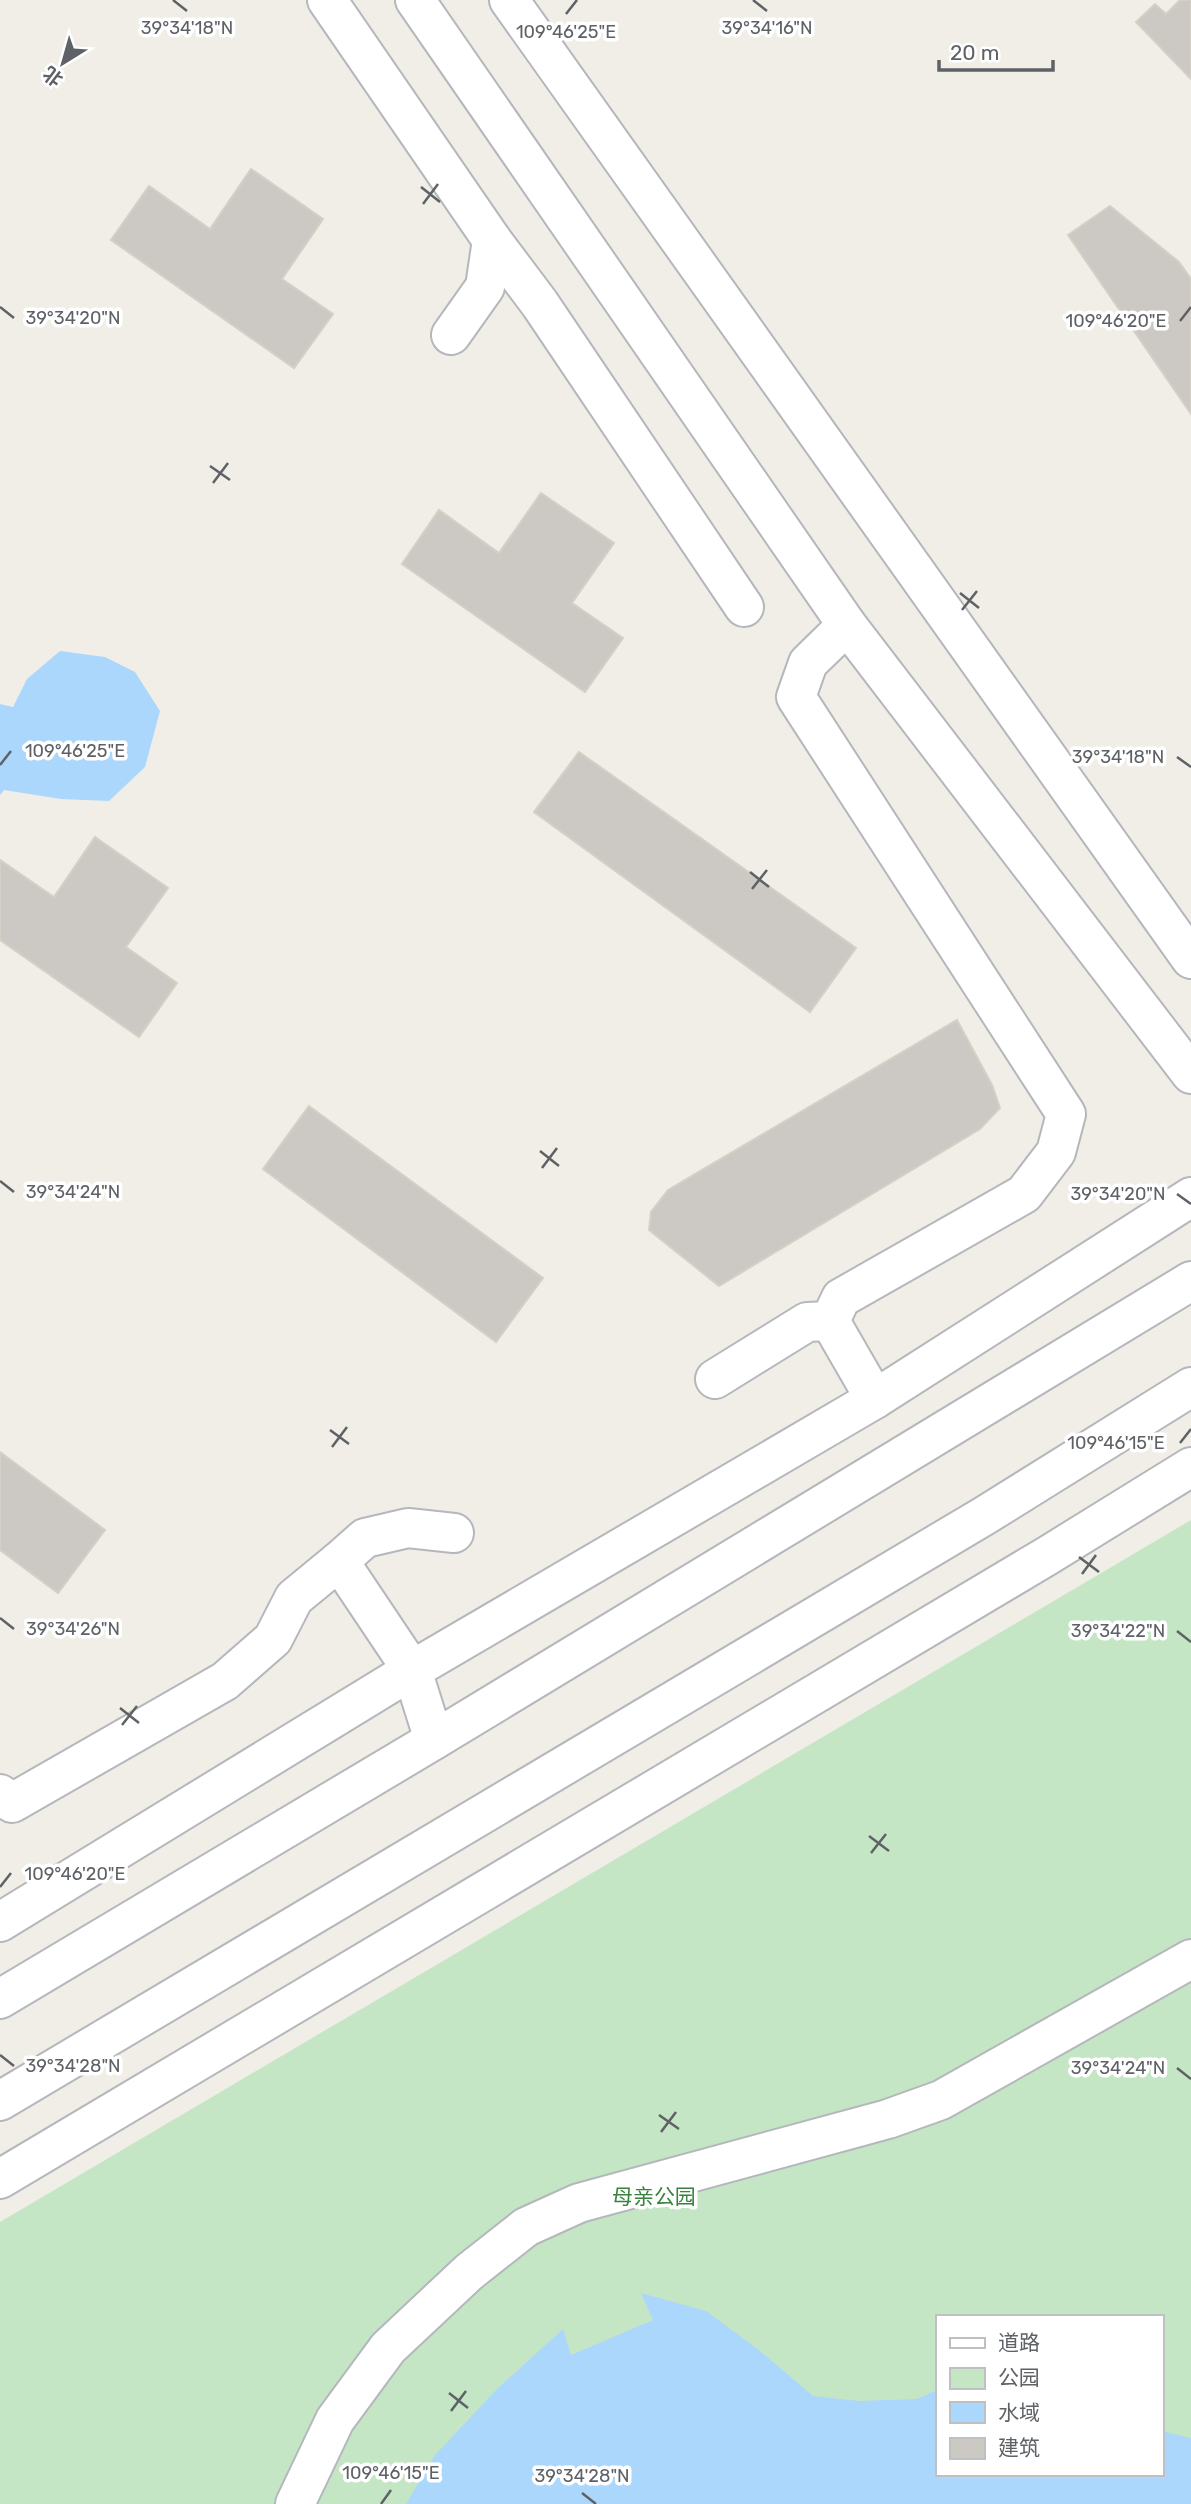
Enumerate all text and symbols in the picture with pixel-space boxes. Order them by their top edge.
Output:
text: 39°34'18"N [141,17,233,39]
text: 39°34'16"N [721,17,813,39]
text: 109°46'25"E [516,21,616,43]
north arrow [28,28,98,98]
scale bar [939,28,1053,72]
text: 20 m [950,40,999,65]
text: 北 [39,61,68,91]
text: 39°34'20"N [25,307,121,329]
text: 109°46'20"E [1066,310,1166,332]
text: 109°46'25"E [25,740,125,762]
text: 39°34'18"N [1072,746,1164,768]
text: 39°34'24"N [26,1181,120,1203]
text: 39°34'20"N [1070,1183,1166,1205]
text: 109°46'15"E [1067,1432,1165,1454]
text: 39°34'26"N [26,1618,120,1640]
text: 39°34'22"N [1071,1620,1165,1642]
text: 109°46'20"E [25,1863,125,1885]
text: 39°34'28"N [25,2055,121,2077]
text: 39°34'24"N [1071,2057,1165,2079]
park label: 母亲公园 [612,2184,696,2209]
legend [936,2315,1163,2476]
text: 道路 [998,2330,1040,2355]
text: 公园 [998,2365,1040,2390]
text: 水域 [998,2400,1040,2425]
text: 建筑 [998,2435,1040,2460]
text: 109°46'15"E [342,2462,440,2484]
text: 39°34'28"N [534,2465,630,2487]

